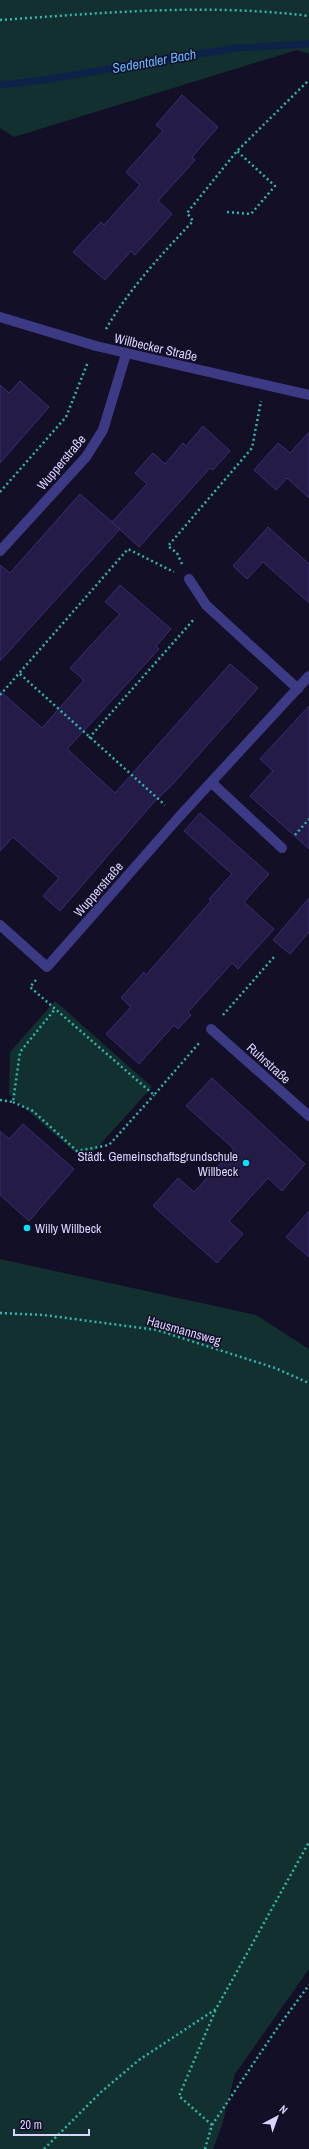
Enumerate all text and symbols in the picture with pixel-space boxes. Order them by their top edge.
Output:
water label: Sedentaler Bach [111,45,197,77]
street label: Willbecker Straße [113,330,199,365]
street label: Wupperstraße [33,431,90,494]
street label: Wupperstraße [70,858,127,920]
street label: Ruhrstraße [243,1039,294,1088]
place label: Städt. Gemeinschaftsgrundschule Willbeck [77,1148,239,1180]
marker: Städt. Gemeinschaftsgrundschule Willbeck [241,1158,251,1168]
place label: Willy Willbeck [35,1220,102,1237]
marker: Willy Willbeck [22,1223,32,1233]
street label: Hausmannsweg [145,1312,223,1349]
north arrow [257,2097,297,2137]
text: N [277,2102,291,2117]
scale bar [14,2111,89,2137]
text: 20 m [20,2117,42,2133]

